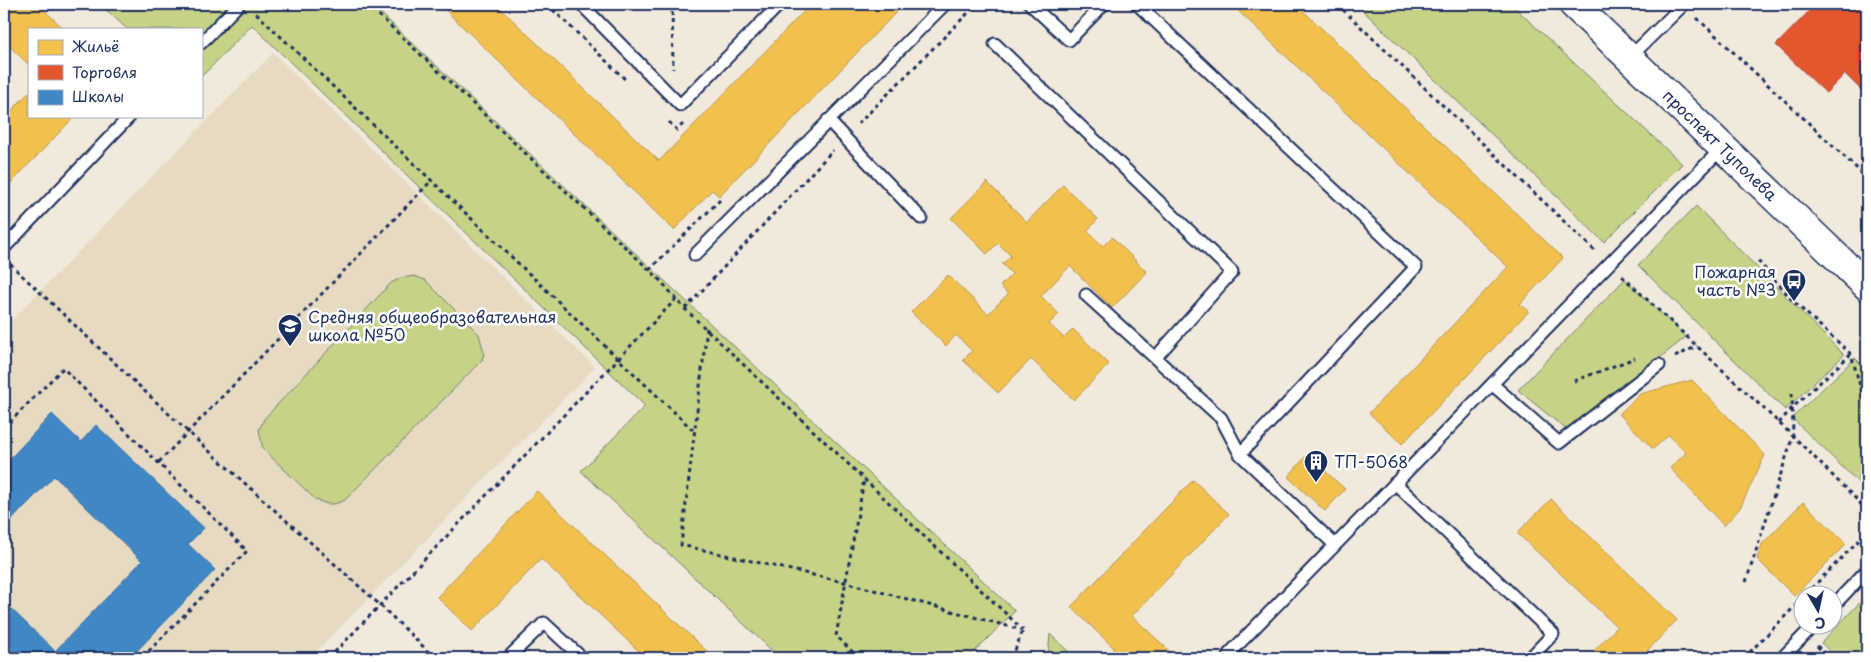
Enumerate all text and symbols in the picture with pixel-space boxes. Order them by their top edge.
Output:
legend [28,28,202,118]
text: Жильё [71,34,119,57]
text: Торговля [72,60,137,83]
street label: проспект Туполева [1658,83,1783,205]
text: Школы [72,84,124,107]
place label: Пожарная часть №3 [1694,259,1776,301]
bus stop icon: Пожарная часть №3 [1781,268,1807,302]
place label: Средняя общеобразовательная школа №50 [308,304,556,346]
school or university icon: Средняя общеобразовательная школа №50 [277,313,303,347]
building icon: ТП-5068 [1303,449,1329,483]
place label: ТП-5068 [1334,449,1408,473]
north arrow [1794,584,1844,634]
text: С [1813,612,1827,635]

